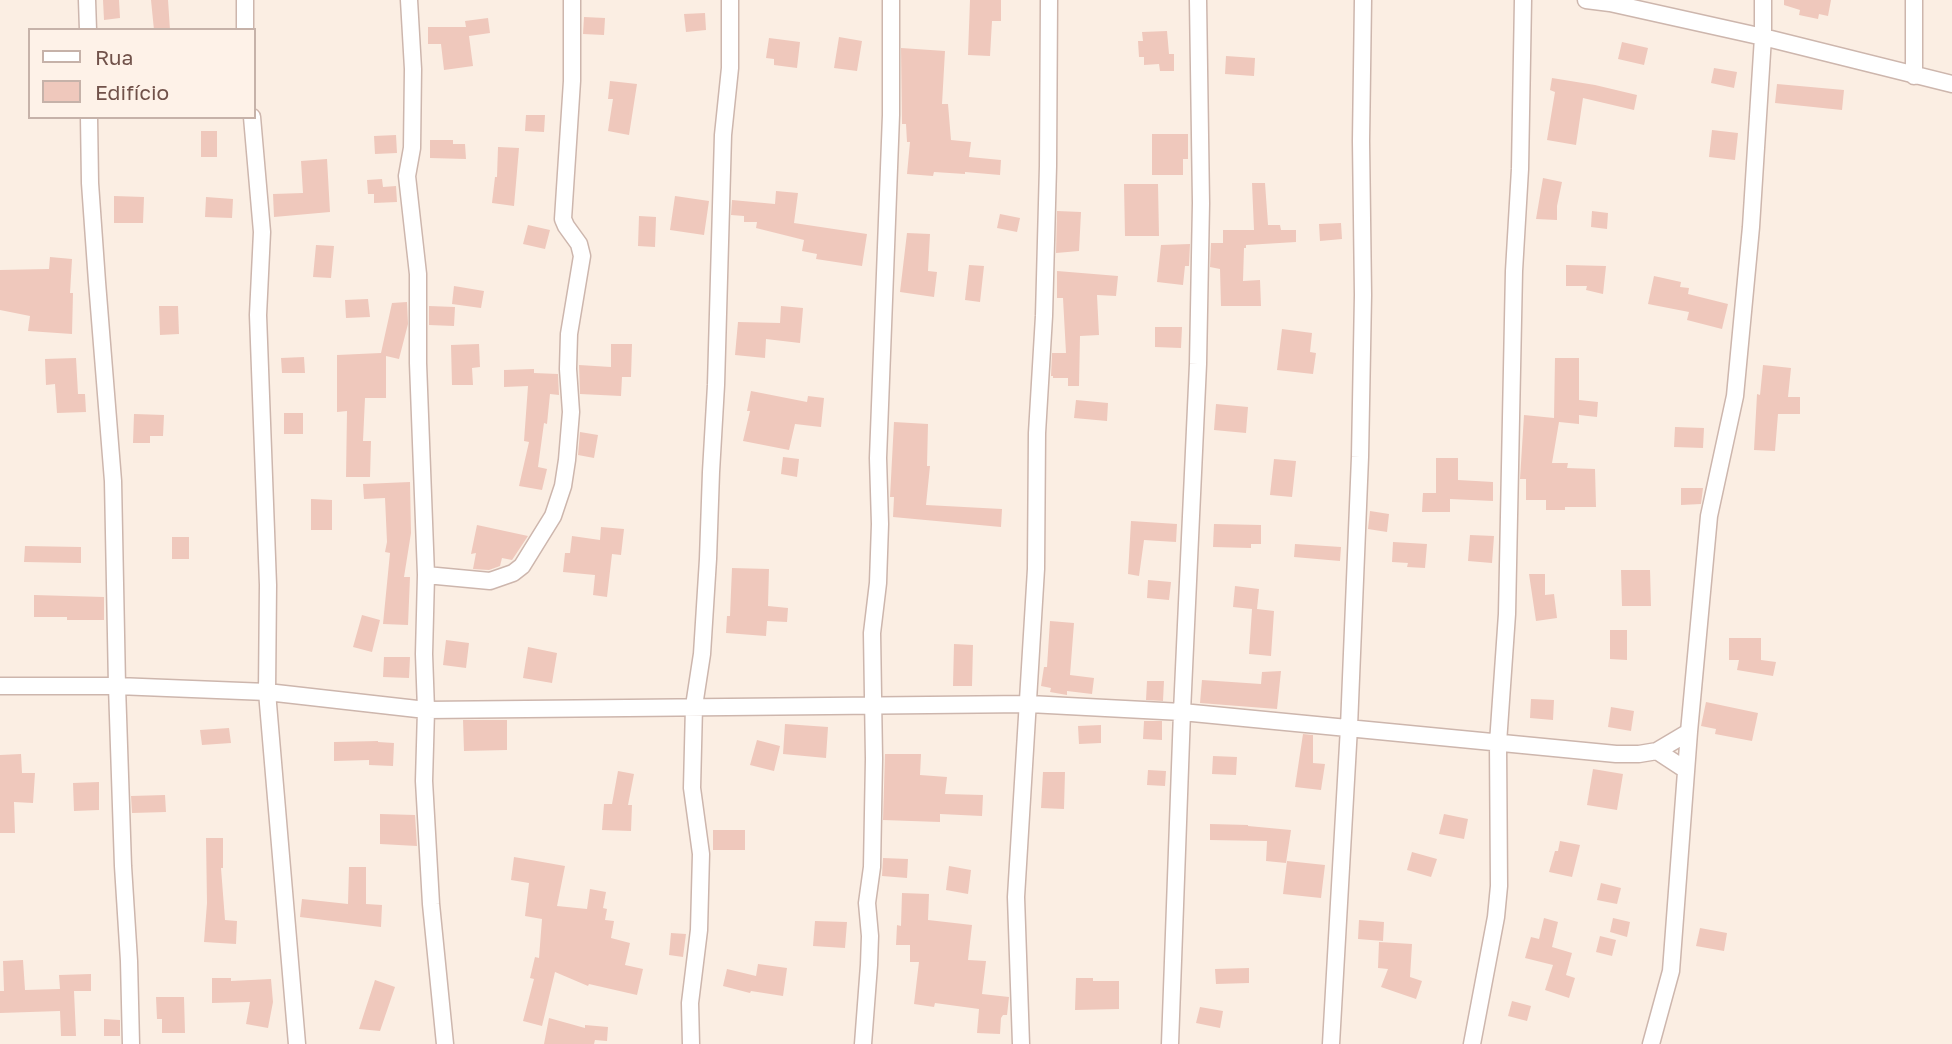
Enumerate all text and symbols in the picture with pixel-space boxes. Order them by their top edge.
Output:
legend [28,28,256,119]
text: Rua [95,44,133,70]
text: Edifício [95,79,169,105]

